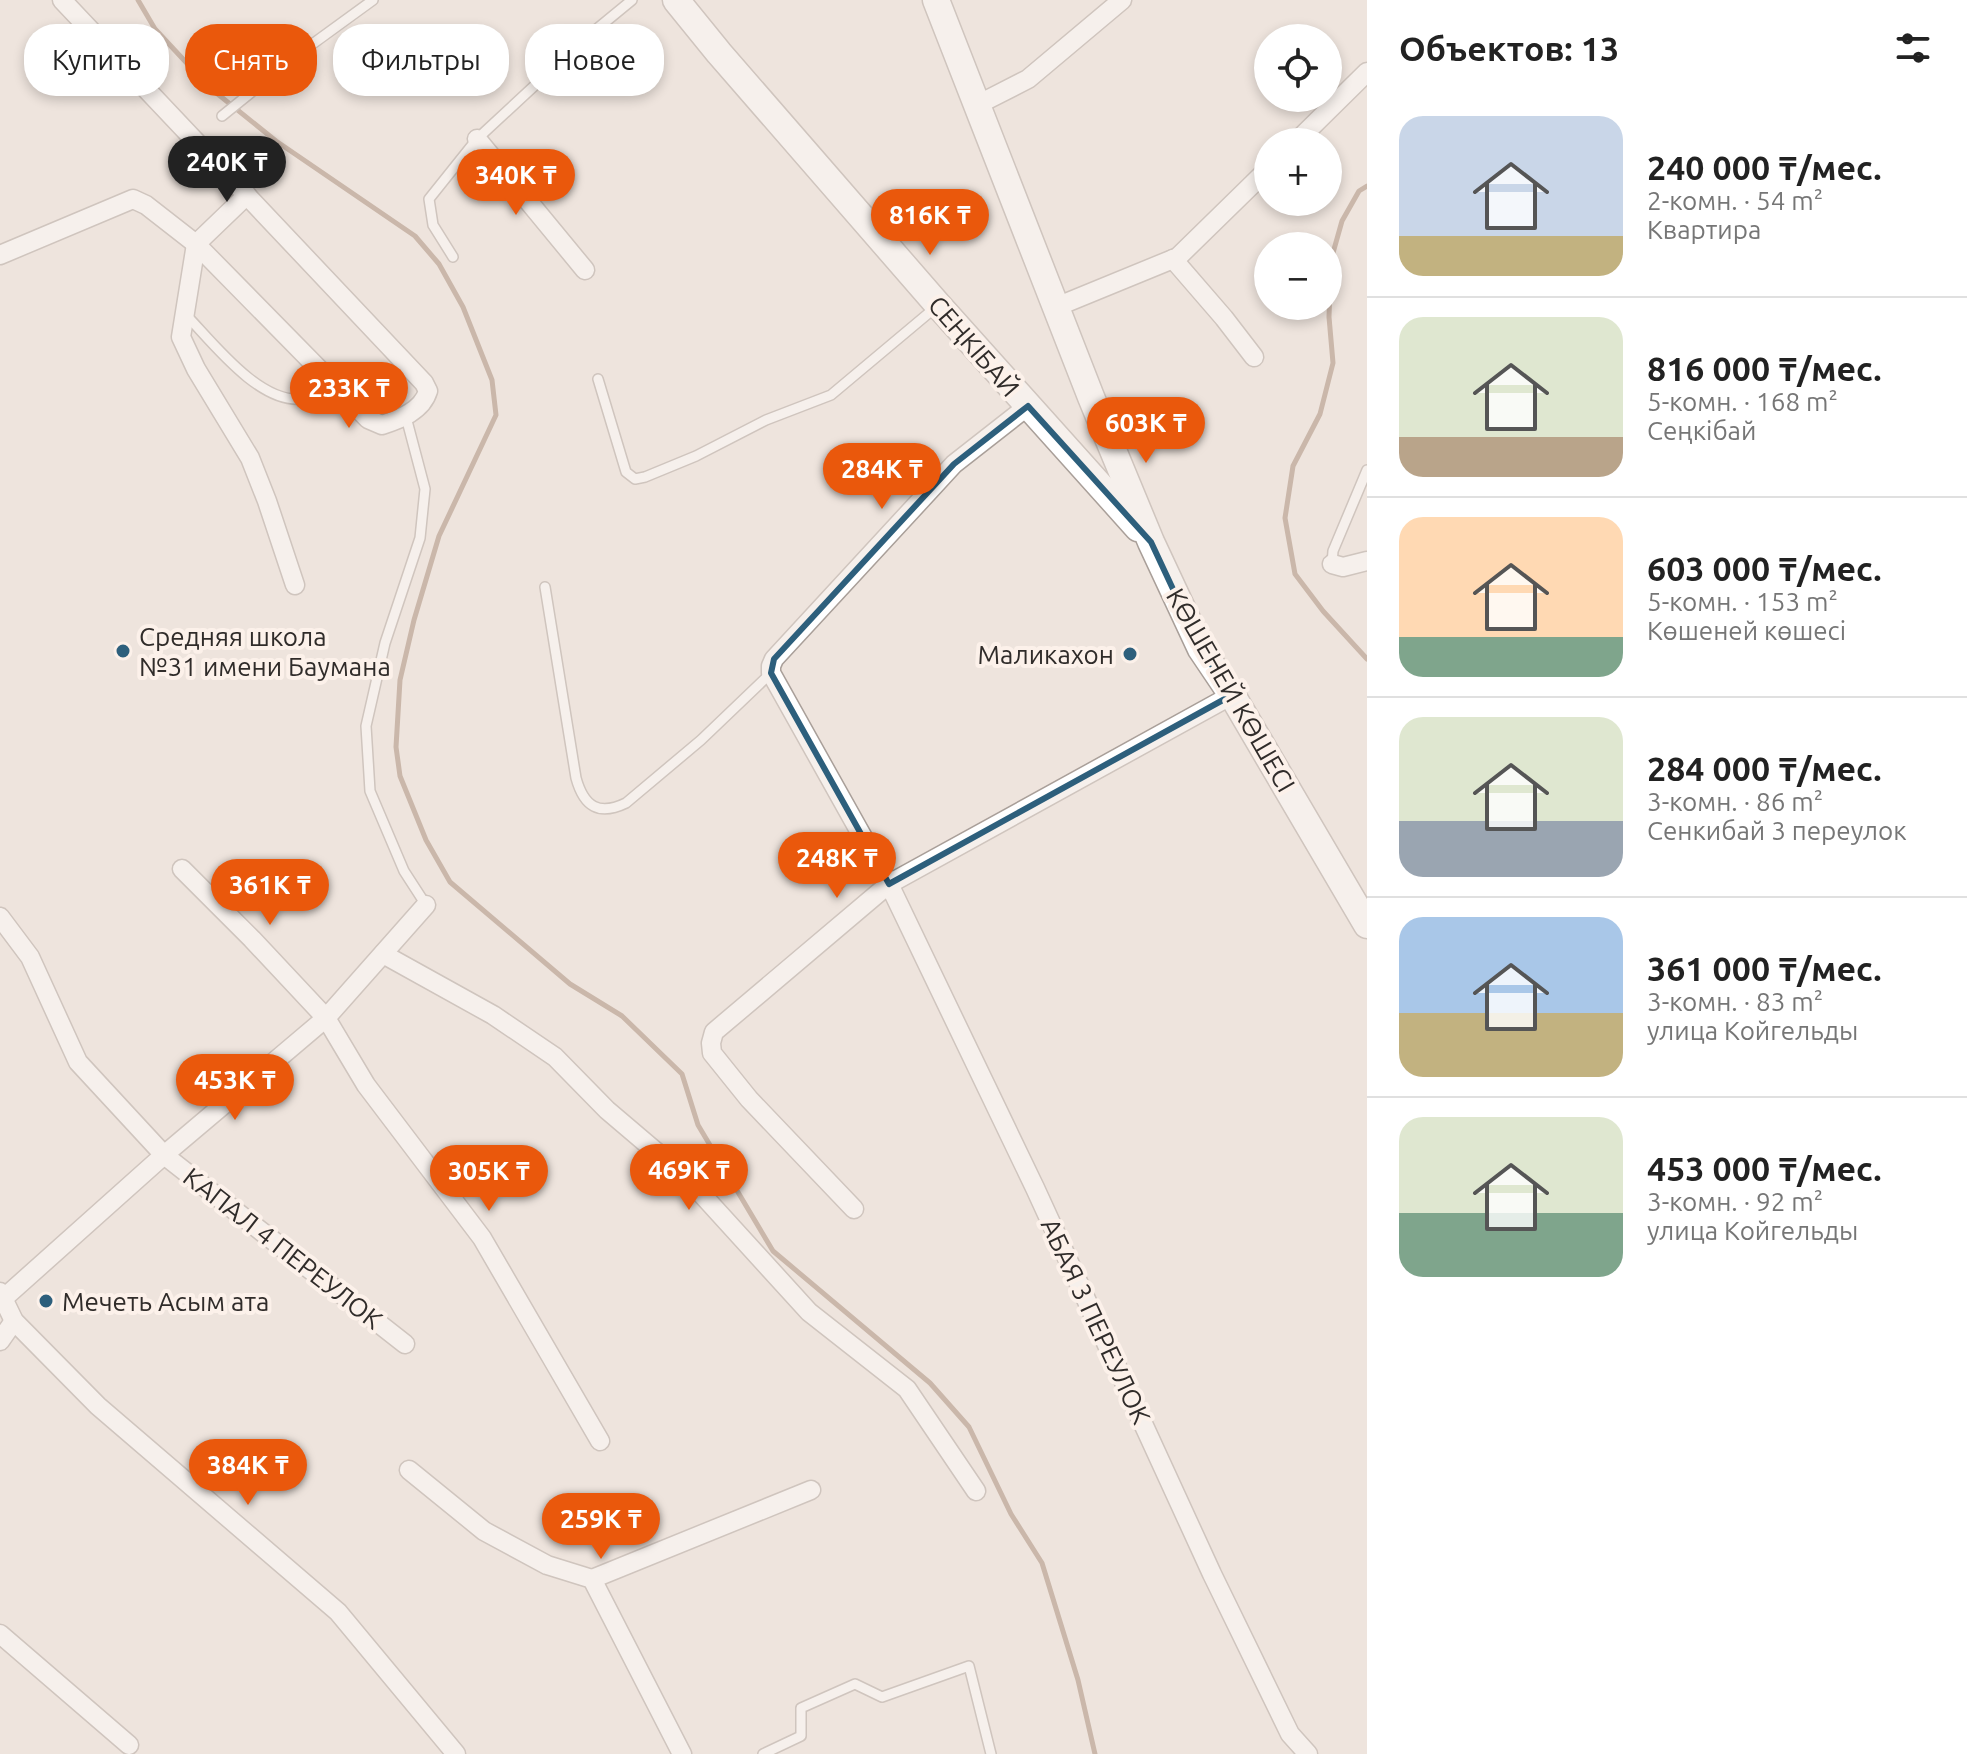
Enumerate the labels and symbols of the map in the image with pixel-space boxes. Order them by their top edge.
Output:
pin: 240K ₸ [162,136,292,204]
pin: 340K ₸ [451,149,581,217]
pin: 816K ₸ [865,189,995,257]
street label: СЕҢКІБАЙ [923,290,1025,402]
pin: 233K ₸ [284,362,414,430]
pin: 603K ₸ [1081,397,1211,465]
pin: 284K ₸ [817,443,947,511]
street label: КӨШЕНЕЙ КӨШЕСІ [1161,583,1301,797]
place label: Средняя школа №31 имени Баумана [139,622,391,681]
place label: Маликахон [977,640,1114,669]
marker: Средняя школа №31 имени Баумана [114,642,132,660]
marker: Маликахон [1121,645,1139,663]
pin: 248K ₸ [772,832,902,900]
pin: 361K ₸ [205,859,335,927]
pin: 453K ₸ [170,1054,300,1122]
pin: 469K ₸ [624,1144,754,1212]
pin: 305K ₸ [424,1145,554,1213]
street label: КАПАЛ 4 ПЕРЕУЛОК [178,1162,388,1335]
street label: АБАЯ 3 ПЕРЕУЛОК [1036,1214,1156,1428]
place label: Мечеть Асым ата [62,1287,269,1316]
marker: Мечеть Асым ата [37,1292,55,1310]
pin: 384K ₸ [183,1439,313,1507]
pin: 259K ₸ [536,1493,666,1561]

